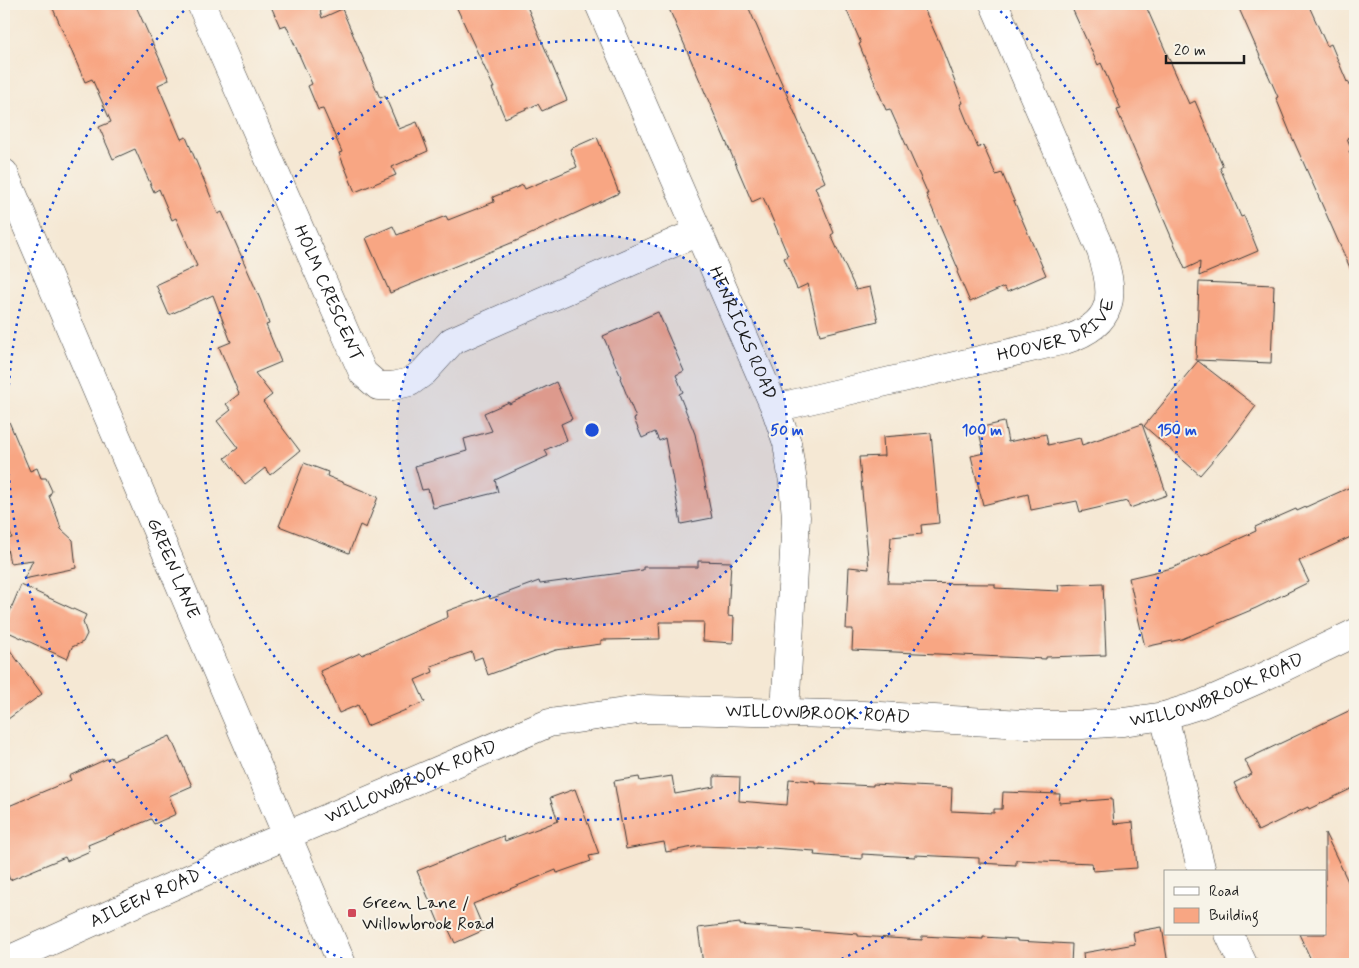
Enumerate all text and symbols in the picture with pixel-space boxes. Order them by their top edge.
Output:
scale bar [1166,32,1244,64]
text: 20 m [1174,41,1206,61]
street label: HOLM CRESCENT [288,222,368,365]
street label: HENRICKS ROAD [703,263,782,404]
street label: HOOVER DRIVE [995,296,1121,368]
centre of rings [583,421,601,439]
text: 50 m [770,421,804,441]
text: 100 m [962,421,1002,441]
text: 150 m [1157,421,1197,441]
street label: GREEN LANE [141,514,205,623]
street label: WILLOWBROOK ROAD [1128,647,1308,733]
street label: WILLOWBROOK ROAD [725,699,911,730]
street label: WILLOWBROOK ROAD [321,735,501,830]
street label: AILEEN ROAD [86,863,205,934]
legend [1164,870,1326,936]
text: Road [1209,882,1239,902]
place label: Green Lane / Willowbrook Road [362,891,494,936]
text: Building [1209,906,1259,927]
marker: Green Lane / Willowbrook Road [346,907,358,919]

